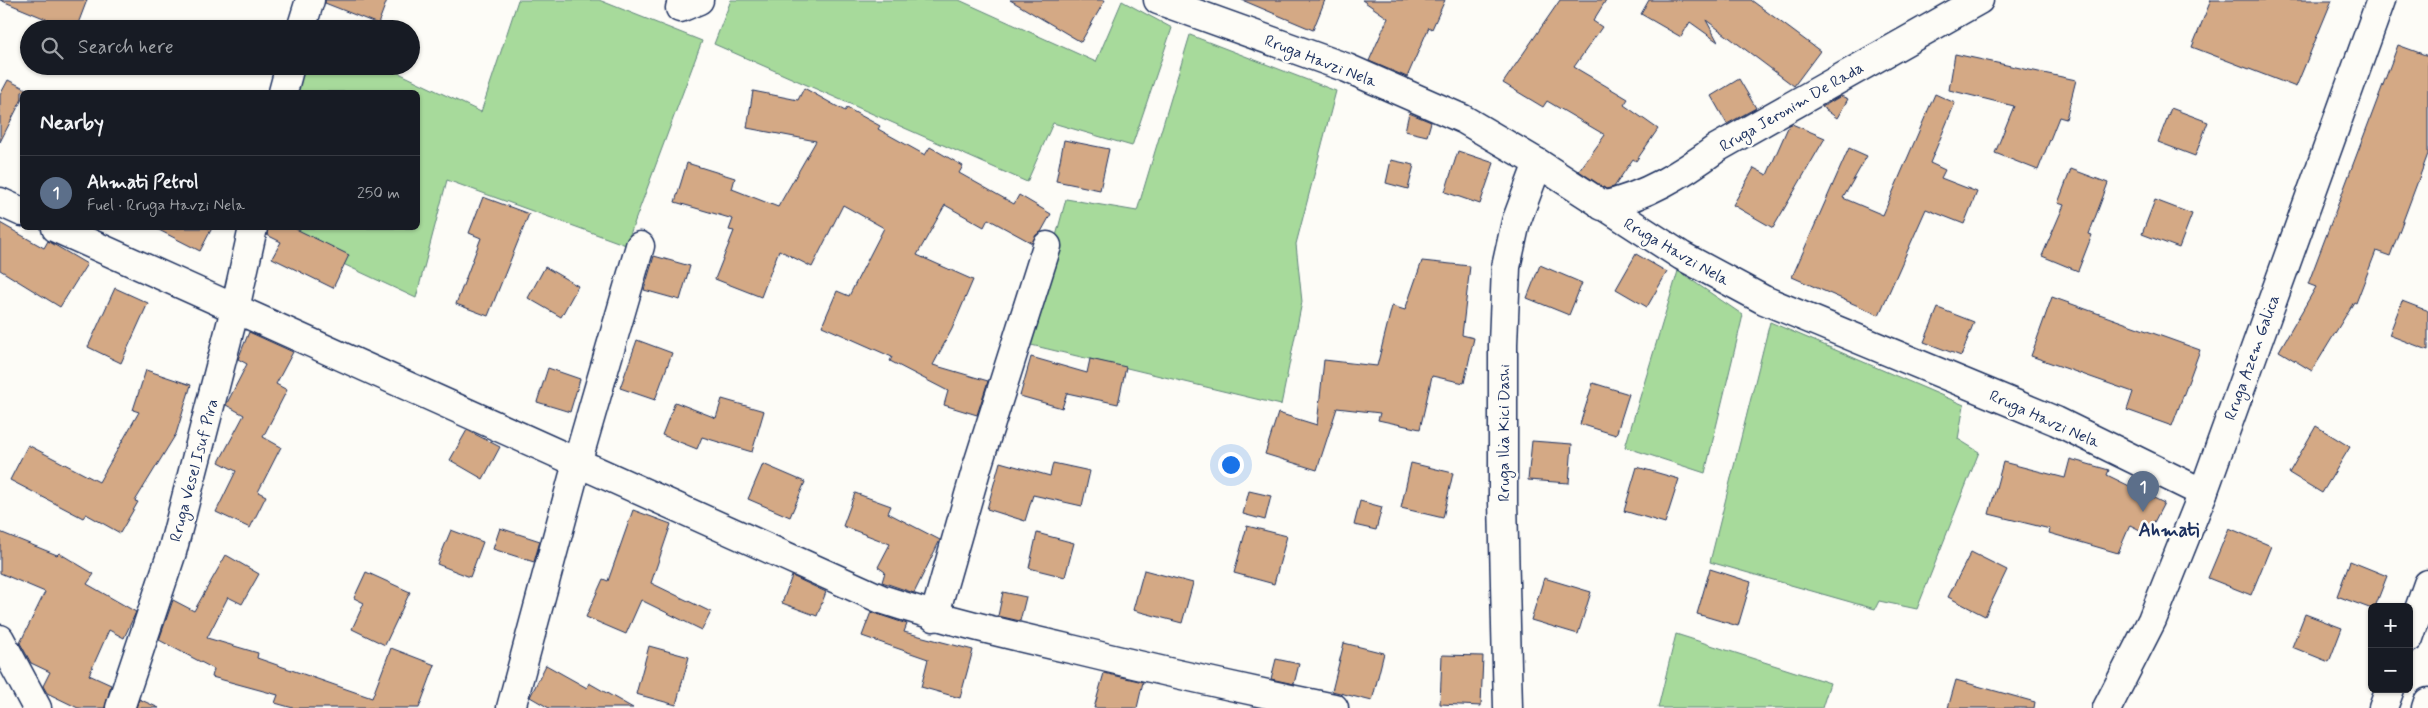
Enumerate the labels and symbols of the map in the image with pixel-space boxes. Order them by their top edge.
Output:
street label: Rruga Havzi Nela [1261,30,1380,94]
street label: Rruga Jeronim De Rada [1716,57,1868,158]
street label: Rruga Havzi Nela [1619,214,1733,292]
street label: Rruga Azem Galica [2220,292,2286,424]
street label: Rruga Ilia Kici Dashi [1494,364,1516,502]
street label: Rruga Havzi Nela [1985,386,2103,454]
street label: Rruga Vesel Isuf Pira [165,396,225,545]
your location [1218,452,1244,478]
pin: 1 [2127,471,2159,512]
district label: Ahmati [2139,518,2199,543]

